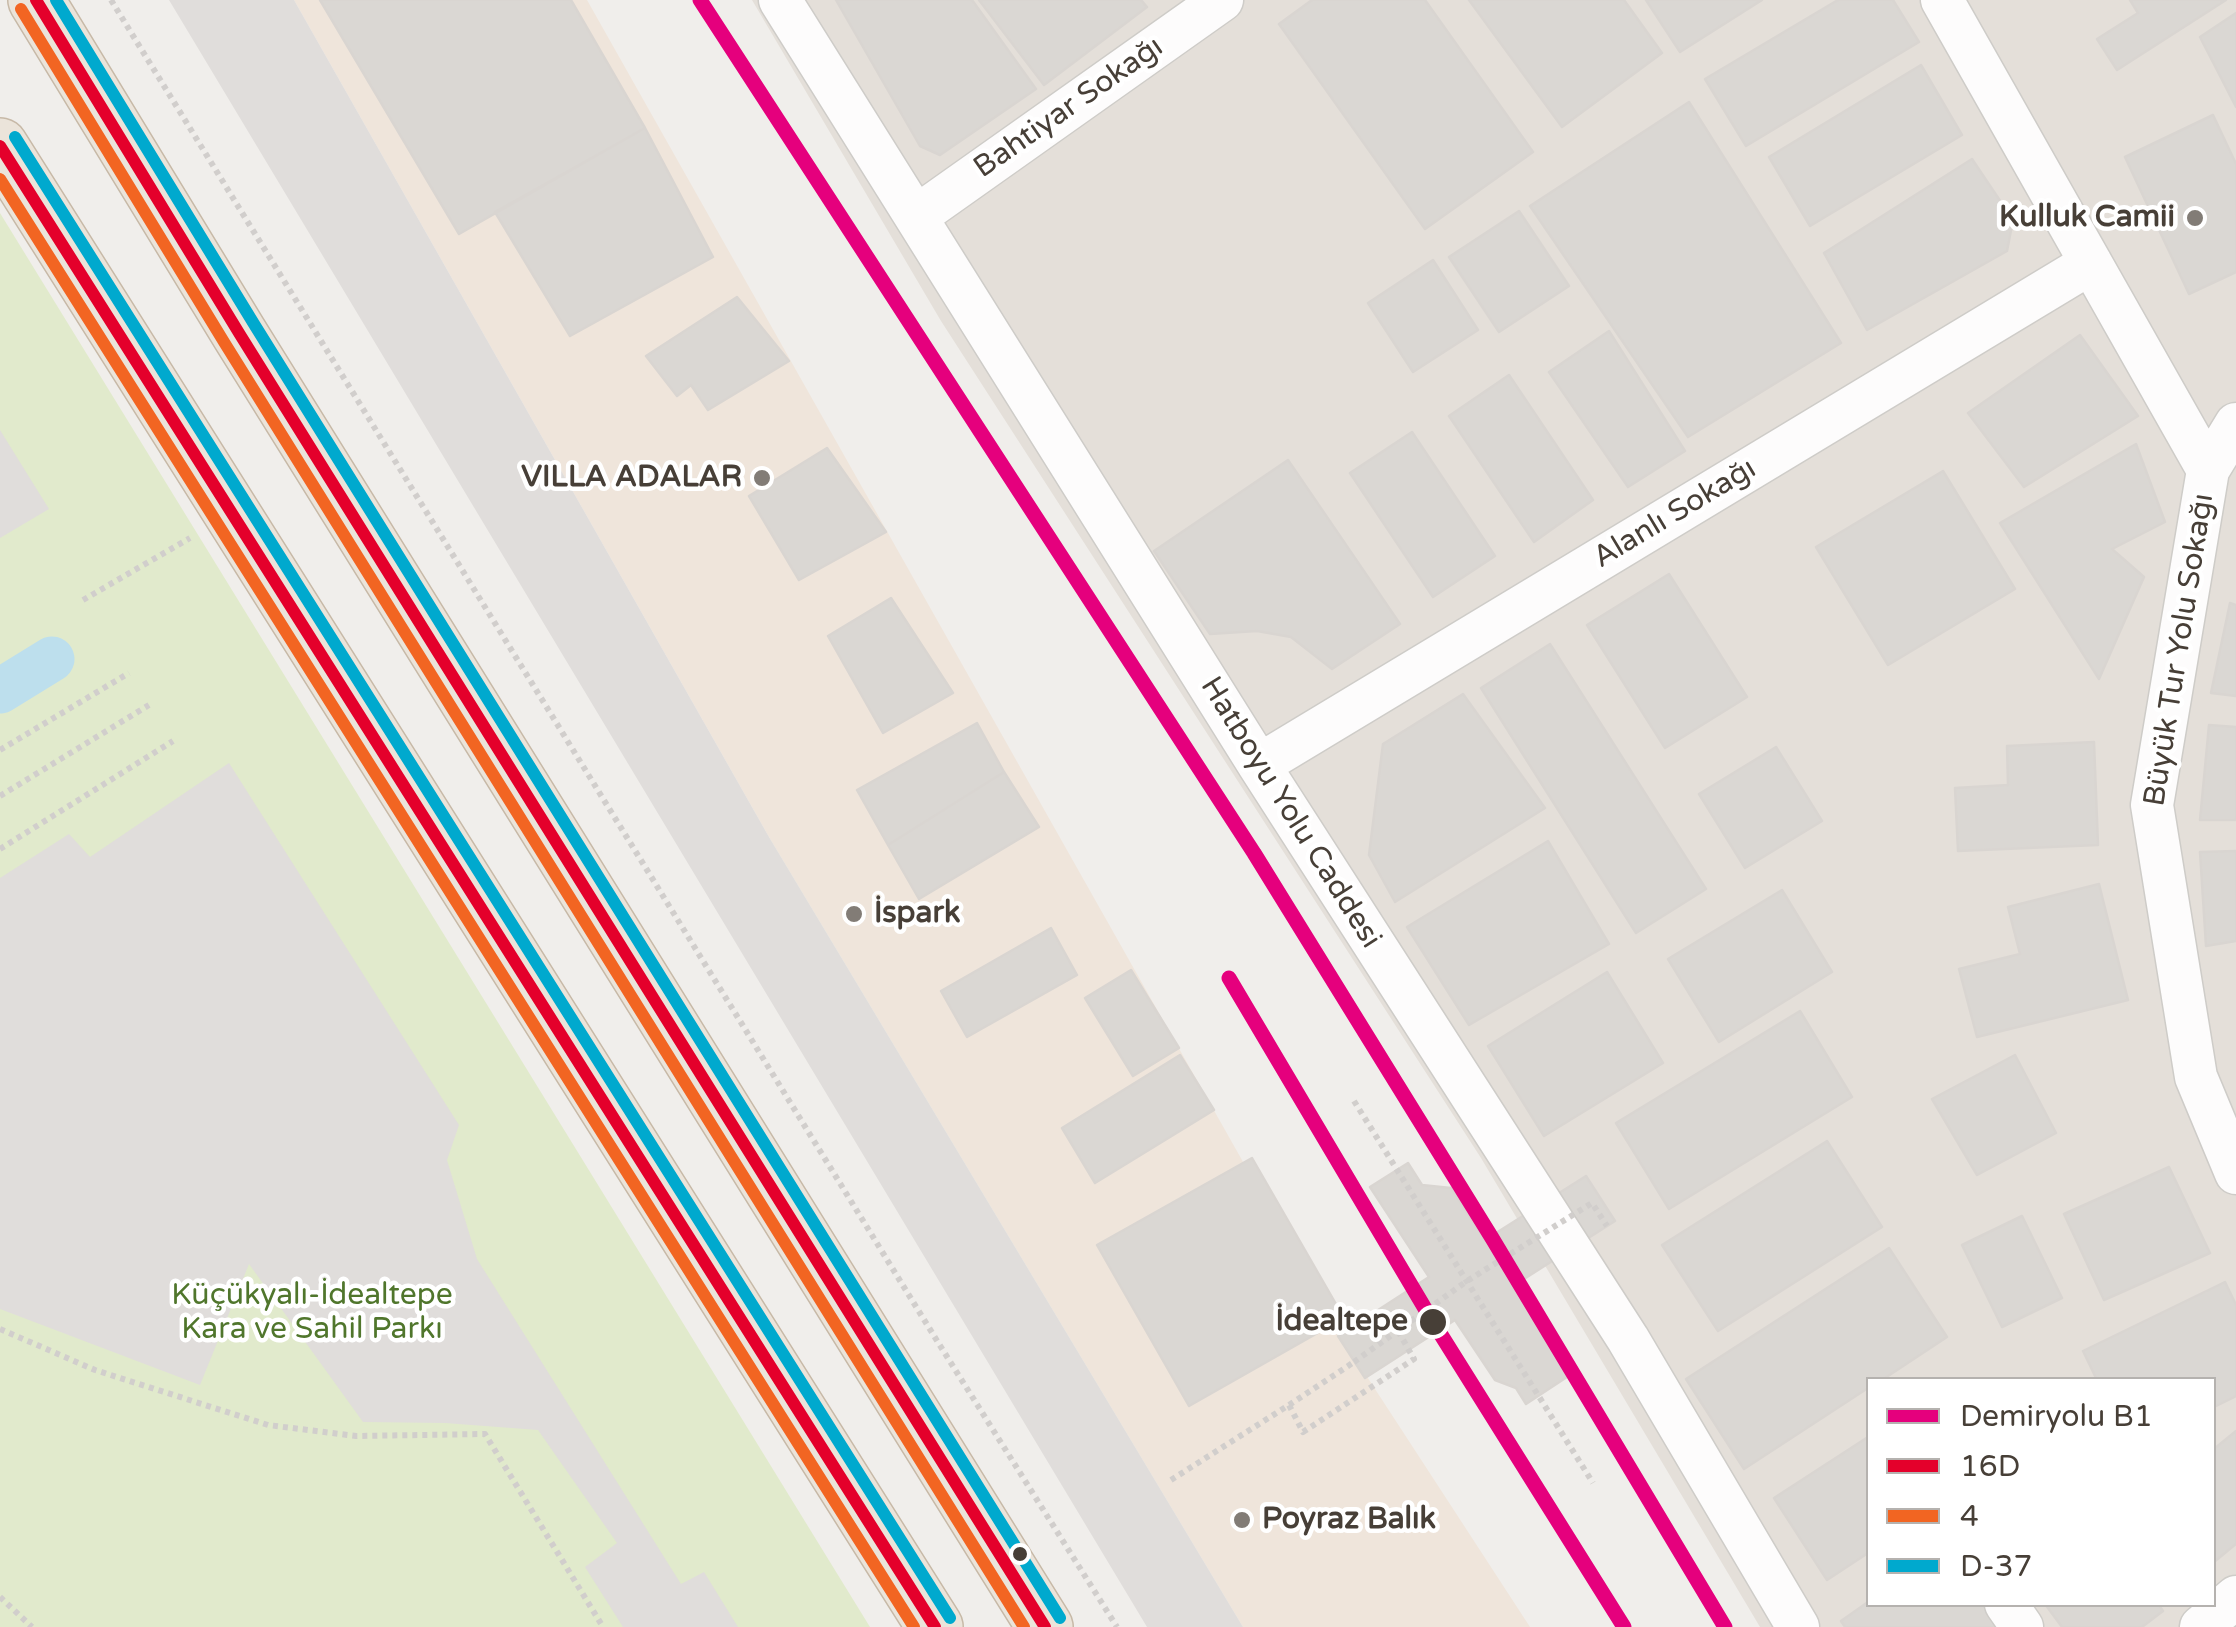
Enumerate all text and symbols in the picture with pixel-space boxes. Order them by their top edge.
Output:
street label: Bahtiyar Sokağı [968,29,1170,187]
place label: Kulluk Camii [1999,200,2175,236]
marker: Kulluk Camii [2184,207,2206,229]
street label: Alanlı Sokağı [1587,451,1763,577]
place label: VILLA ADALAR [521,460,742,496]
marker: VILLA ADALAR [751,467,773,489]
street label: Büyük Tur Yolu Sokağı [2137,491,2223,809]
street label: Hatboyu Yolu Caddesi [1192,671,1388,955]
place label: İspark [874,896,960,932]
marker: İspark [843,903,865,925]
park label: Küçükyalı-İdealtepe Kara ve Sahil Parkı [171,1278,453,1348]
place label: İdealtepe [1275,1304,1408,1340]
marker: İdealtepe [1417,1306,1449,1338]
legend [1866,1377,2216,1607]
text: Demiryolu B1 [1960,1398,2153,1435]
text: 16D [1960,1448,2020,1485]
text: 4 [1960,1498,1979,1535]
place label: Poyraz Balık [1262,1502,1436,1538]
marker: Poyraz Balık [1231,1509,1253,1531]
unlabelled marker [1010,1544,1030,1564]
text: D-37 [1960,1548,2032,1585]

